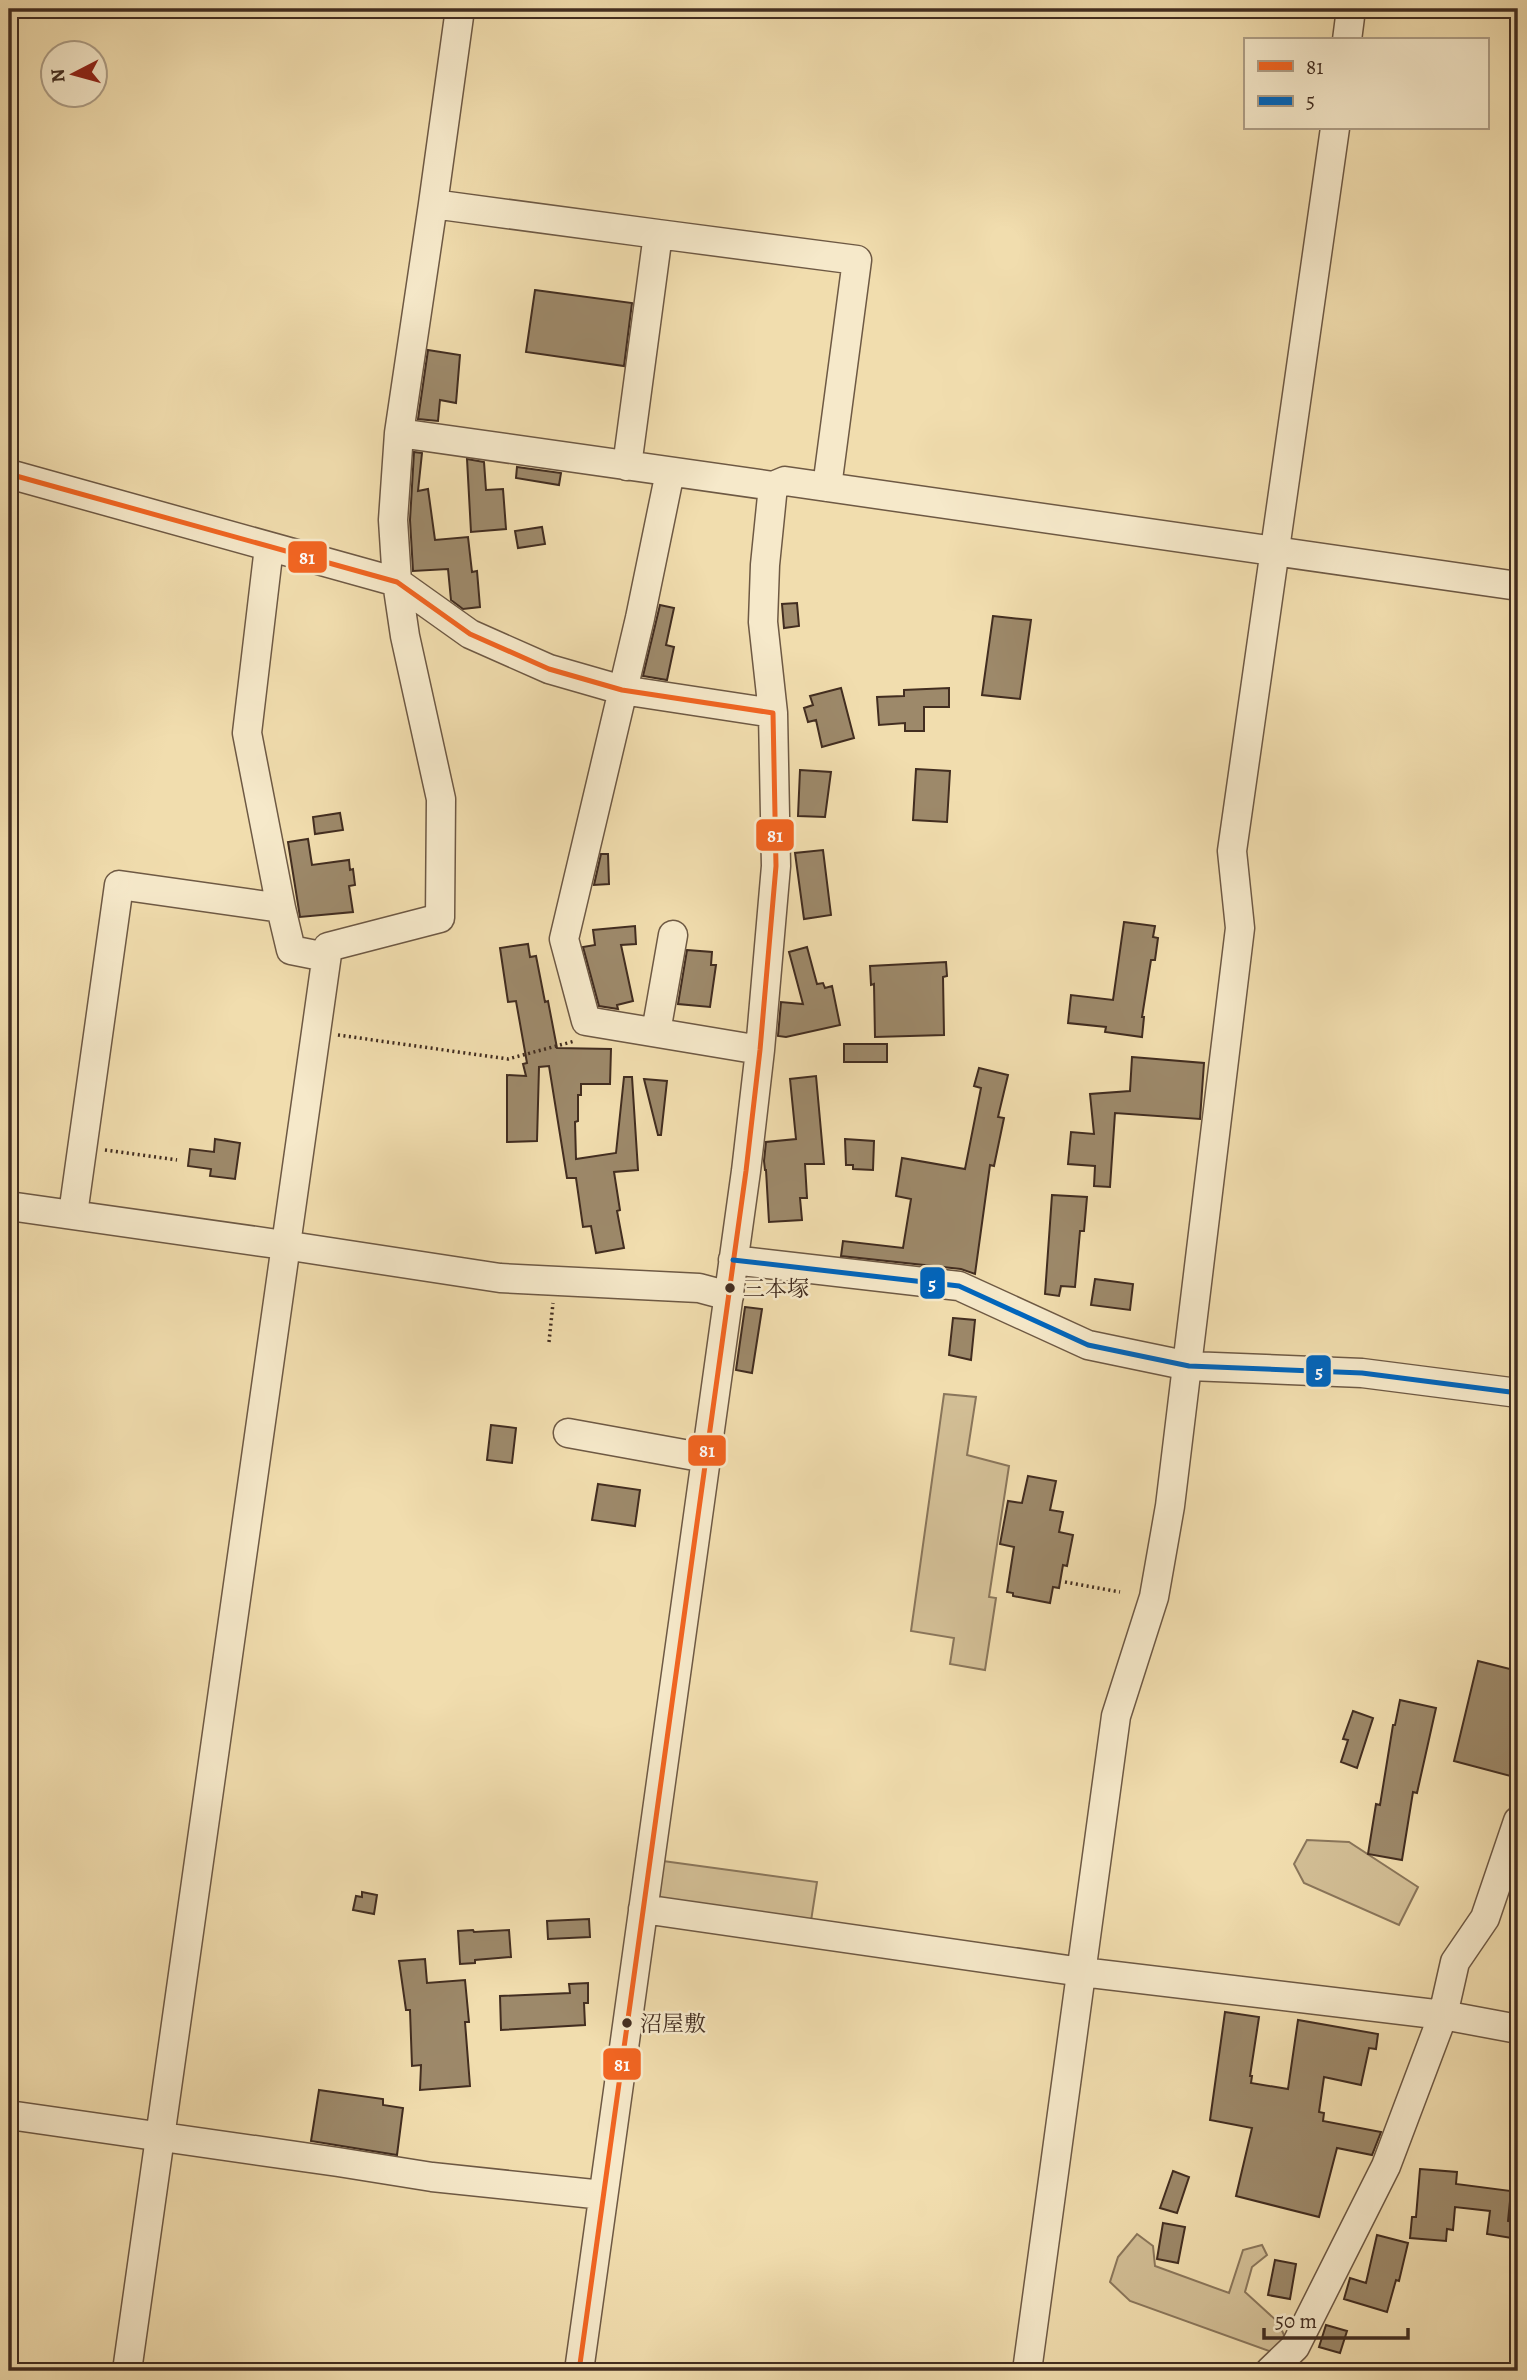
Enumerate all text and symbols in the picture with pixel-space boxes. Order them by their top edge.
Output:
north arrow [38,38,108,108]
legend [1244,38,1488,130]
text: 81 [1306,53,1323,81]
text: N [44,67,72,84]
text: 5 [1306,87,1315,115]
line badge: 81 [287,540,328,574]
text: 81 [299,545,315,571]
line badge: 81 [755,818,795,852]
text: 81 [767,823,783,849]
line badge: 5 [919,1266,946,1300]
text: 5 [928,1271,936,1297]
place label: 三本塚 [743,1274,809,1304]
marker: 三本塚 [723,1281,737,1295]
line badge: 5 [1305,1354,1332,1388]
text: 5 [1315,1359,1323,1385]
line badge: 81 [687,1434,727,1467]
text: 81 [699,1438,715,1464]
place label: 沼屋敷 [640,2009,706,2039]
marker: 沼屋敷 [620,2016,634,2030]
line badge: 81 [602,2047,642,2081]
text: 81 [614,2052,630,2078]
scale bar [1264,2296,1408,2340]
text: 50 m [1275,2307,1317,2335]

